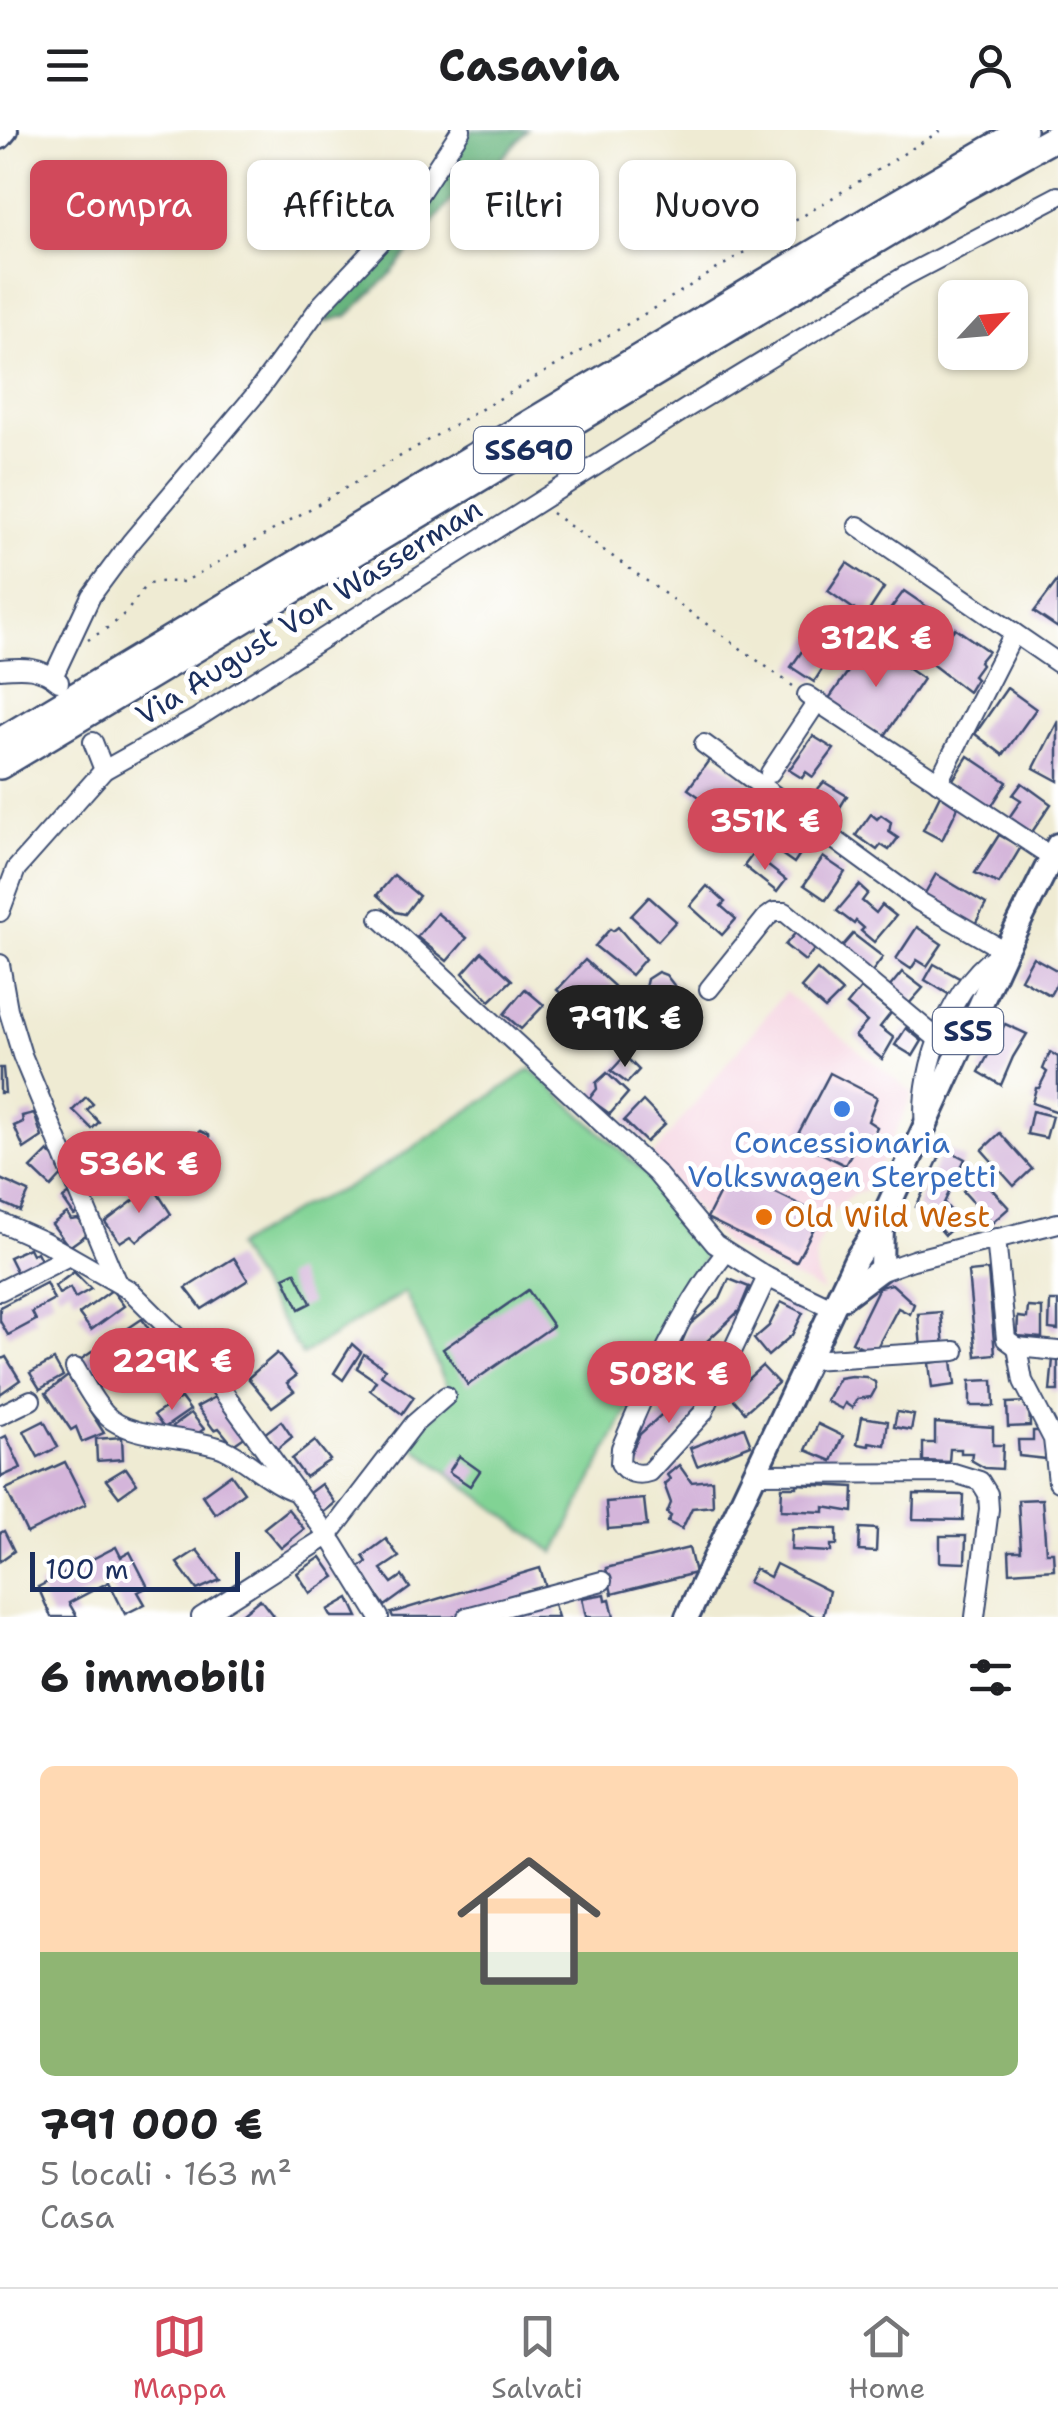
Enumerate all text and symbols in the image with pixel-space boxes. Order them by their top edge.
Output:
text: Casavia [438,35,620,95]
icon: menu [40,38,95,93]
icon: person [963,38,1018,93]
chip: Compra [30,160,227,250]
chip: Affitta [247,160,430,250]
chip: Filtri [450,160,599,250]
chip: Nuovo [619,160,796,250]
north arrow [938,280,1028,370]
map controls [938,280,1028,370]
road number: SS690 [474,427,584,473]
street label: Via August Von Wasserman [128,488,490,735]
pin: 312K € [795,605,957,690]
text: 312K € [820,616,932,659]
pin: 351K € [684,788,846,873]
text: 351K € [710,799,820,842]
pin: 791K € [544,985,706,1070]
text: 791K € [568,996,682,1039]
road number: SS5 [933,1008,1003,1054]
marker: Concessionaria Volkswagen Sterpetti [831,1098,853,1120]
place label: Concessionaria Volkswagen Sterpetti [687,1122,997,1197]
pin: 536K € [58,1131,220,1216]
text: 536K € [79,1142,199,1185]
place label: Old Wild West [784,1196,990,1237]
marker: Old Wild West [753,1206,775,1228]
pin: 229K € [91,1328,253,1413]
text: 229K € [112,1339,232,1382]
pin: 508K € [588,1341,750,1426]
text: 508K € [609,1352,729,1395]
scale bar [30,1547,240,1592]
text: 100 m [45,1550,129,1588]
text: 6 immobili [40,1649,266,1705]
icon: filters [963,1650,1018,1705]
icon: home [439,1831,619,2011]
text: 791 000 € [40,2096,263,2152]
text: 5 locali · 163 m² [40,2152,292,2195]
text: Casa [40,2195,114,2238]
tab: Mappa [133,2309,226,2407]
tab: Salvati [491,2309,583,2407]
tab: Home [848,2309,925,2407]

